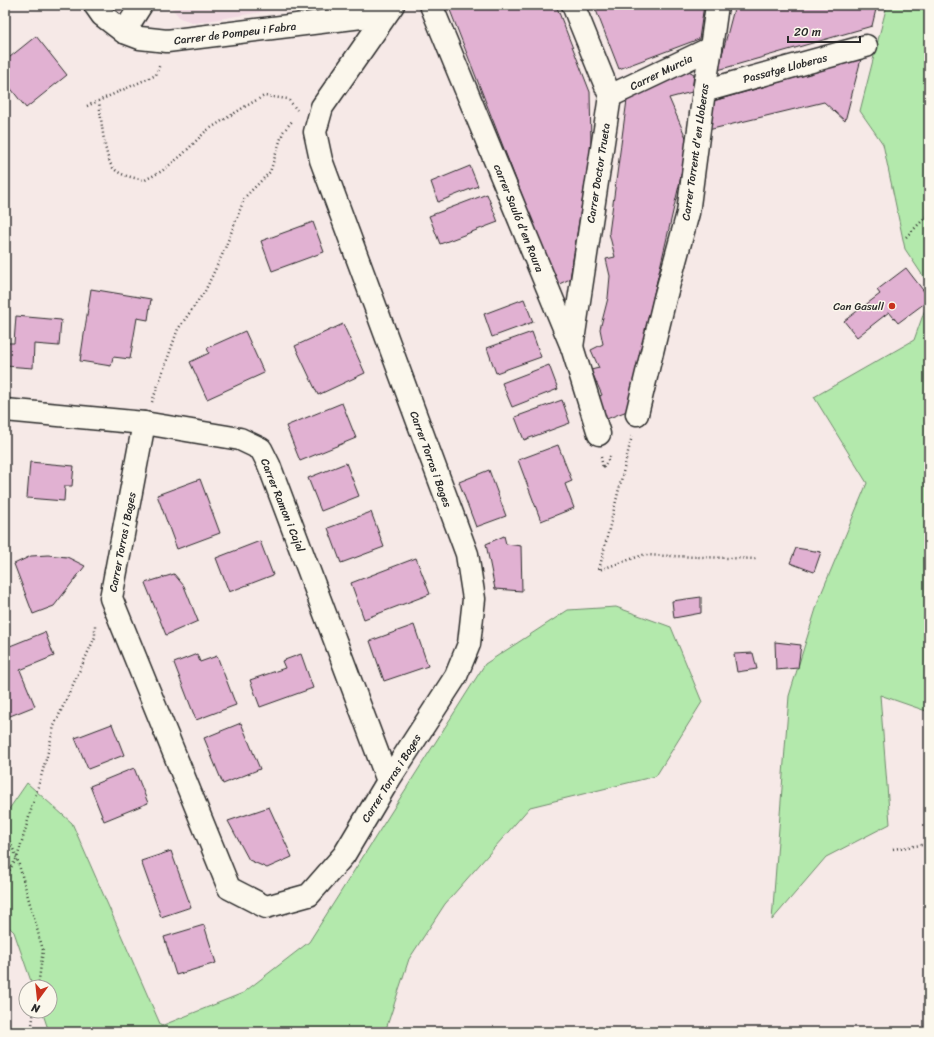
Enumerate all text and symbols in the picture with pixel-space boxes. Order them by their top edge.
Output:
street label: Carrer de Pompeu i Fabra [173,17,298,50]
scale bar [788,18,860,44]
text: 20 m [794,21,821,43]
street label: Passatge Lloberas [741,48,830,89]
street label: Carrer Murcia [627,49,696,96]
street label: Carrer Torrent d'en Lloberas [676,81,715,222]
street label: Carrer Doctor Trueta [581,121,616,224]
street label: carrer Sauló d'en Roura [488,161,549,276]
place label: Can Gasull [833,297,885,316]
marker: Can Gasull [887,301,897,311]
street label: Carrer Torras i Bages [404,408,457,511]
street label: Carrer Ramon i Cajal [255,455,310,556]
street label: Carrer Torras i Bages [103,490,142,594]
street label: Carrer Torras i Bages [356,729,427,826]
north arrow [18,979,58,1019]
text: N [29,998,43,1019]

